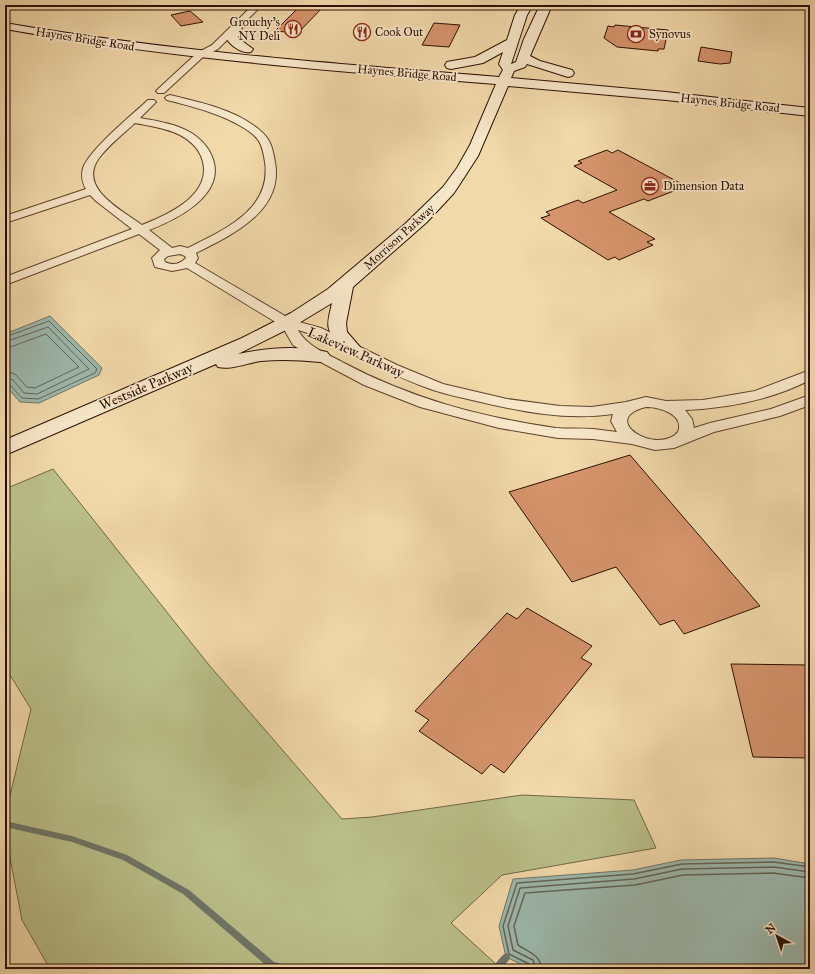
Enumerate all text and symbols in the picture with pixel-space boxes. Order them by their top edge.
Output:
place label: Grouchy's NY Deli [230,15,281,43]
restaurant icon: Grouchy's NY Deli [283,19,303,39]
restaurant icon: Cook Out [352,22,372,42]
street label: Haynes Bridge Road [34,24,135,55]
bank icon: Synovus [626,24,646,44]
place label: Cook Out [375,25,424,39]
place label: Synovus [649,27,691,41]
street label: Haynes Bridge Road [357,62,457,85]
street label: Haynes Bridge Road [680,91,780,116]
office icon: Dimension Data [640,176,660,196]
place label: Dimension Data [663,179,745,193]
street label: Morrison Parkway [361,201,438,272]
street label: Lakeview Parkway [305,324,407,381]
street label: Westside Parkway [97,359,196,414]
north arrow [757,916,797,956]
text: N [763,920,779,937]

